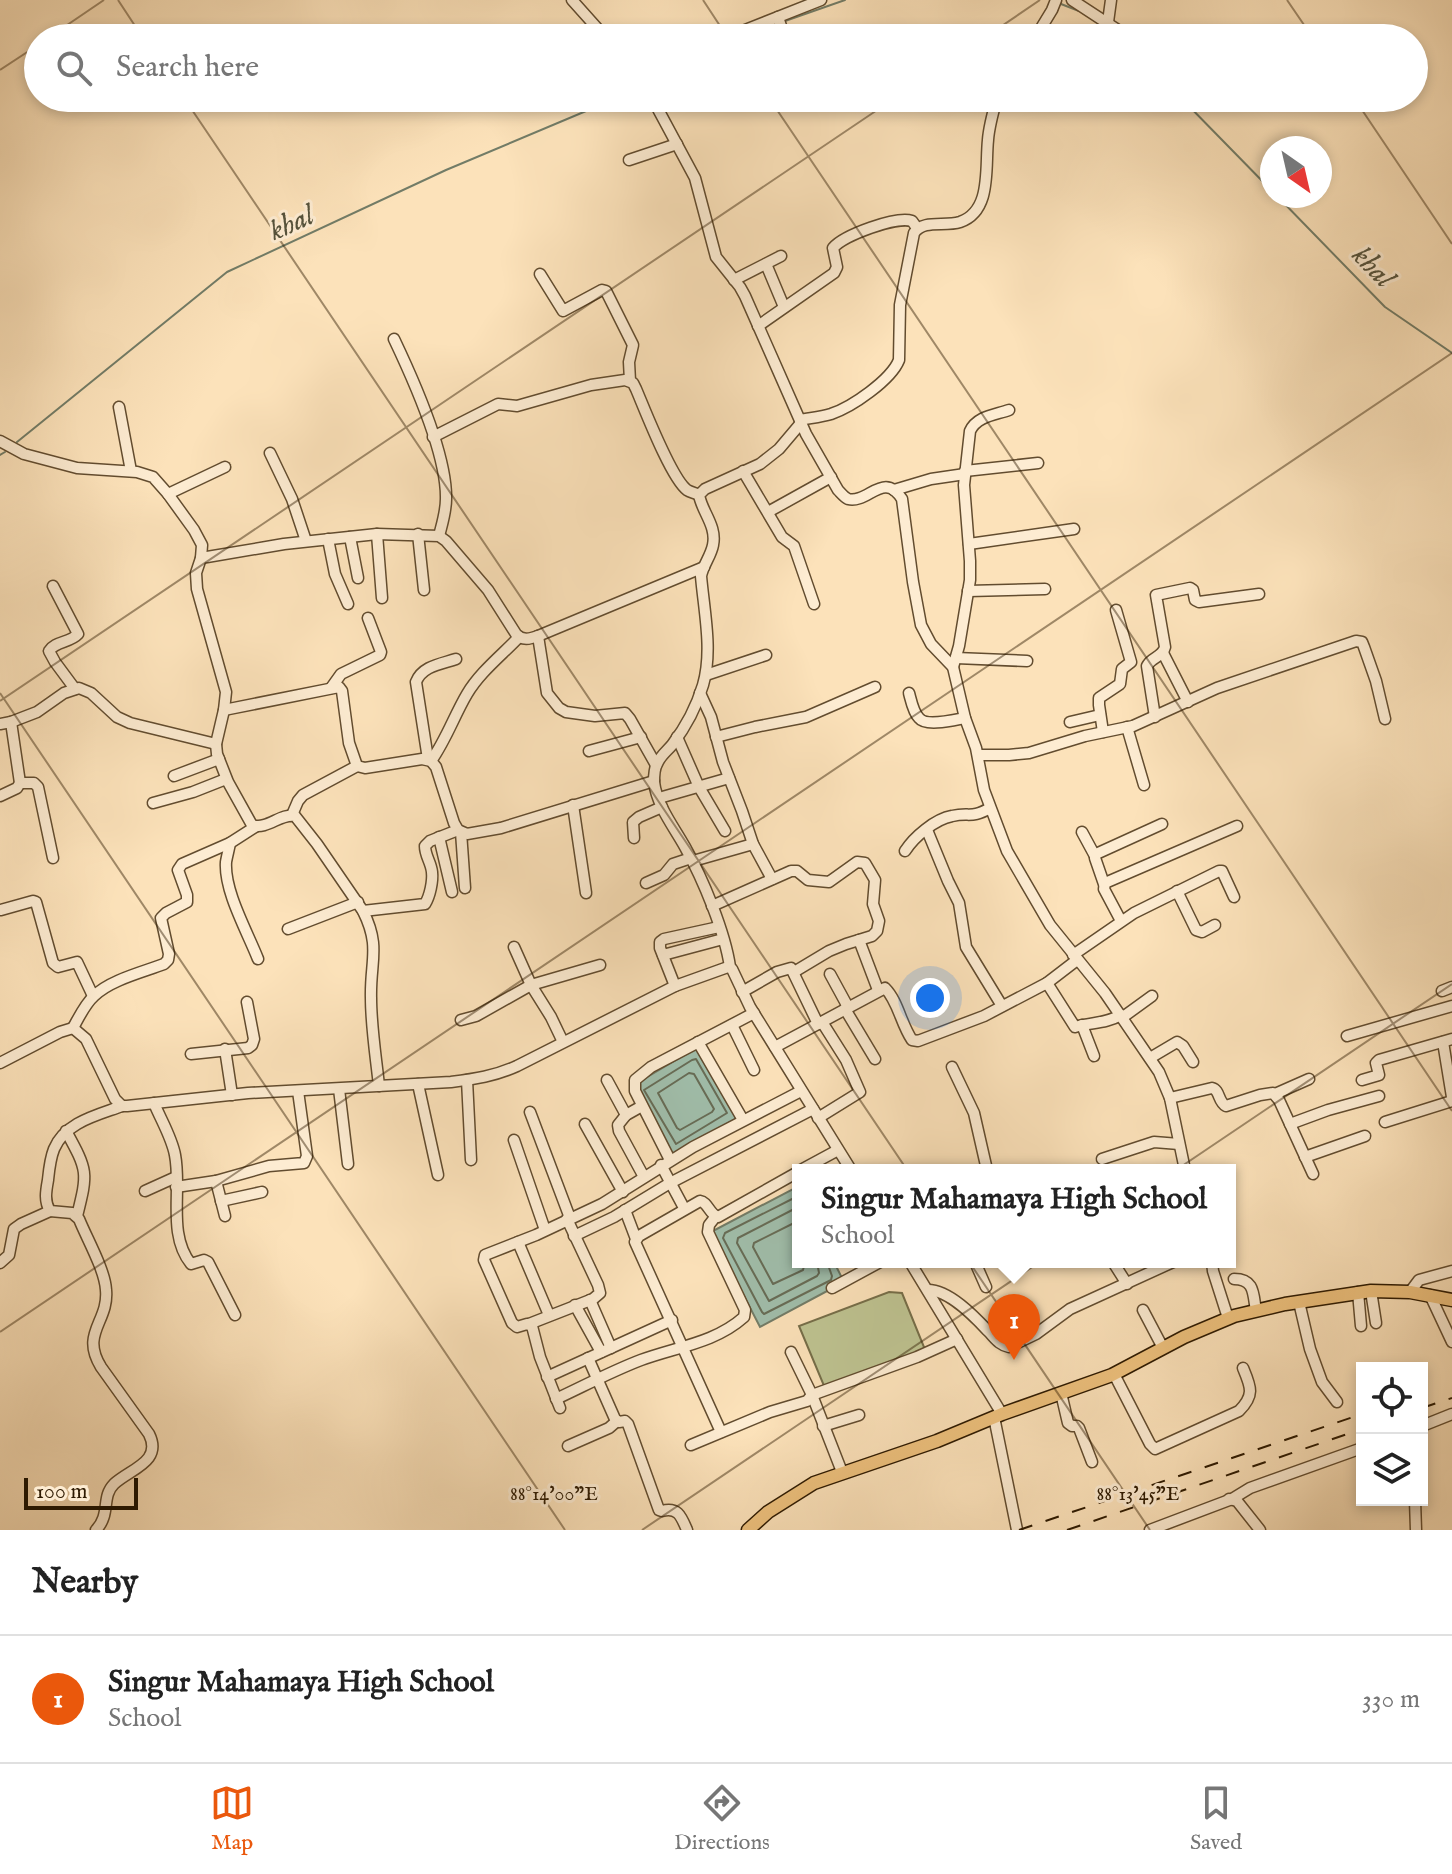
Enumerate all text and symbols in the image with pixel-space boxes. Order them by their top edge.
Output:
search box [24,24,1428,112]
icon: search [52,46,96,90]
text: Search here [116,49,259,87]
north arrow [1260,136,1332,208]
water label: khal [263,196,323,251]
water label: khal [1343,237,1404,299]
your location [910,978,950,1018]
popup [792,1164,1236,1268]
text: Singur Mahamaya High School [821,1181,1207,1219]
text: School [821,1219,894,1252]
pin: 1 [988,1294,1040,1360]
map controls [1356,1362,1428,1506]
button: locate [1356,1362,1428,1434]
button: layers [1356,1434,1428,1506]
scale bar [24,1474,138,1510]
text: 100 m [36,1478,88,1506]
text: 88°14'00"E [510,1482,598,1507]
text: 88°13'45"E [1096,1482,1180,1507]
text: Nearby [32,1561,138,1604]
text: Singur Mahamaya High School [108,1664,494,1702]
text: 1 [53,1683,63,1716]
text: 330 m [1362,1683,1420,1716]
text: School [108,1702,181,1735]
tab: Map [210,1781,254,1857]
tab: Directions [674,1781,770,1857]
tab: Saved [1190,1781,1242,1857]

